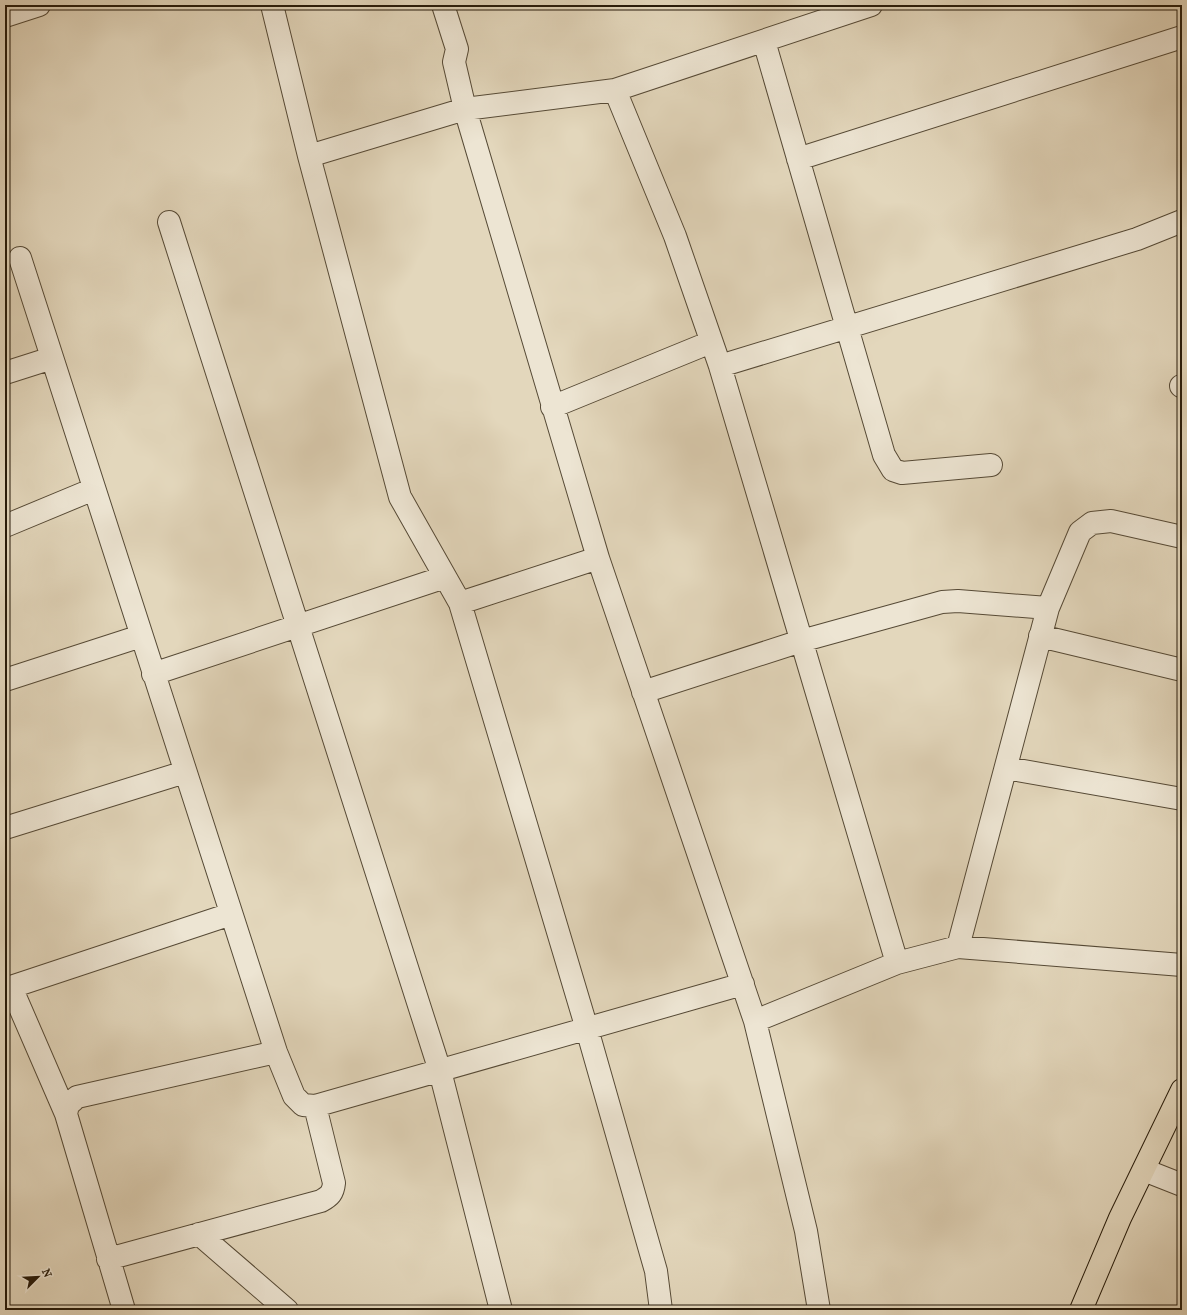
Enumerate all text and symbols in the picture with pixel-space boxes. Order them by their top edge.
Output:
north arrow [18,1257,58,1297]
text: N [39,1267,55,1280]

